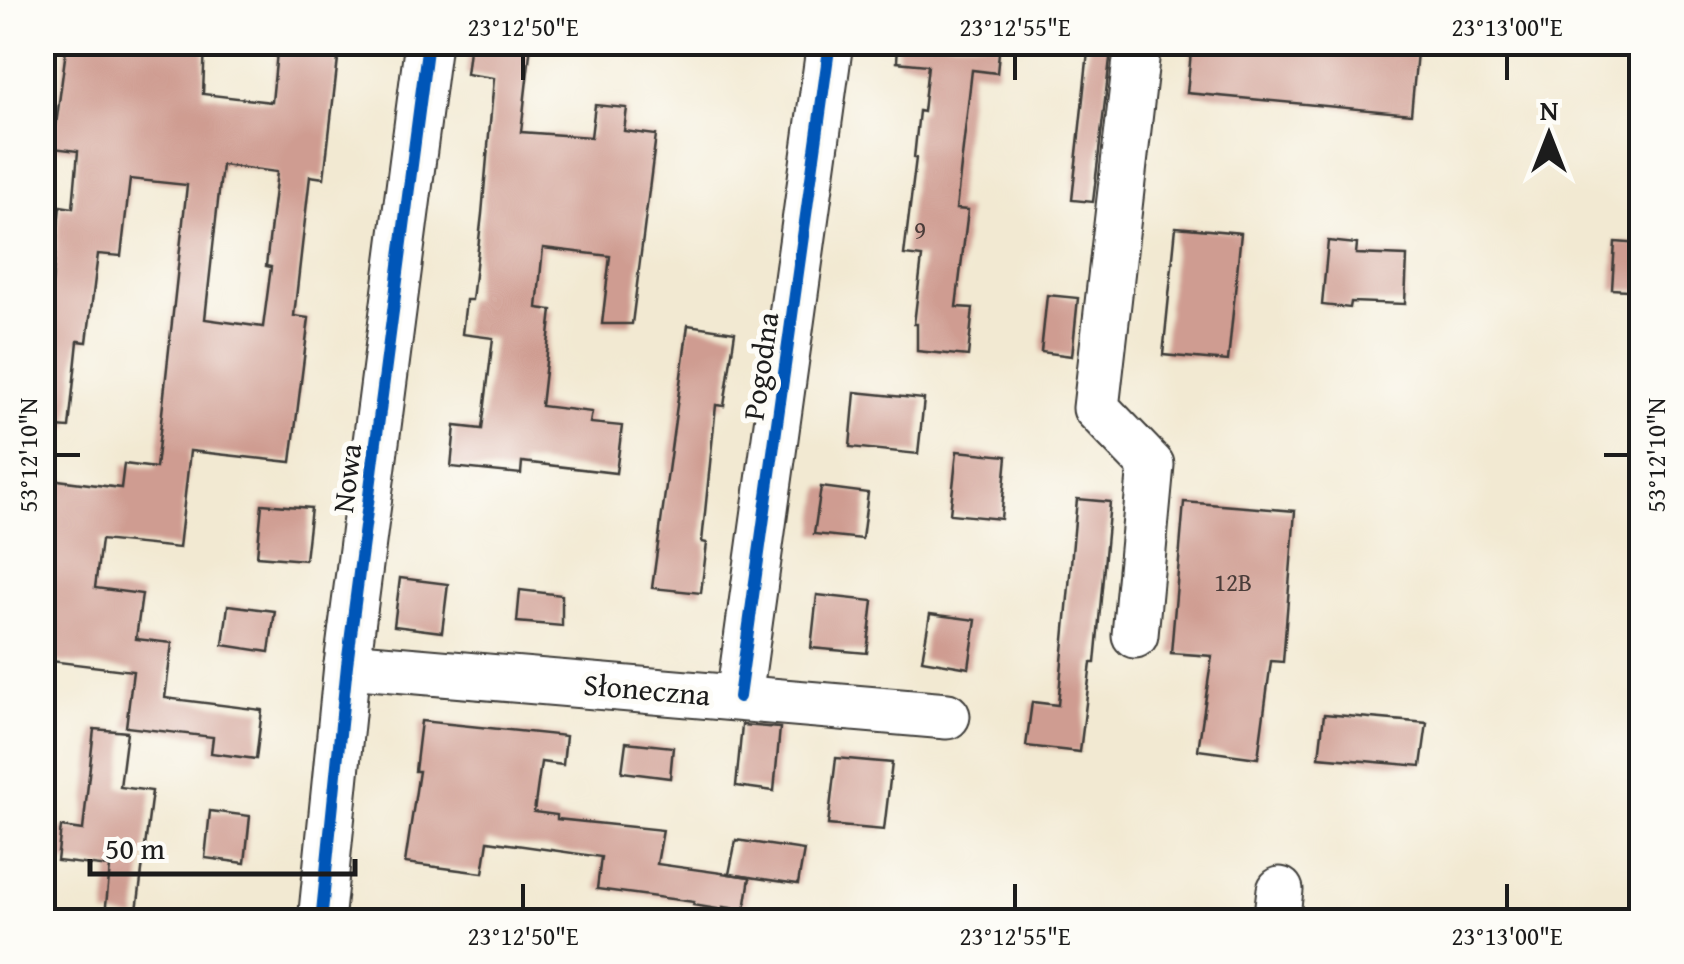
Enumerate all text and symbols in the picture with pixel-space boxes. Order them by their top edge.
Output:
text: 23°12'50"E [467,9,579,45]
text: 23°12'55"E [959,9,1071,45]
text: 23°13'00"E [1451,9,1563,45]
north arrow [1499,85,1599,185]
text: N [1540,89,1559,130]
house number: 9 [914,212,926,248]
street label: Pogodna [731,309,789,423]
text: 53°12'10"N [10,398,46,512]
text: 53°12'10"N [1638,398,1674,512]
street label: Nowa [320,441,372,515]
house number: 12B [1214,564,1252,600]
street label: Słoneczna [582,662,712,716]
scale bar [90,814,355,876]
text: 50 m [105,826,165,870]
text: 23°12'50"E [467,918,579,954]
text: 23°12'55"E [959,918,1071,954]
text: 23°13'00"E [1451,918,1563,954]

